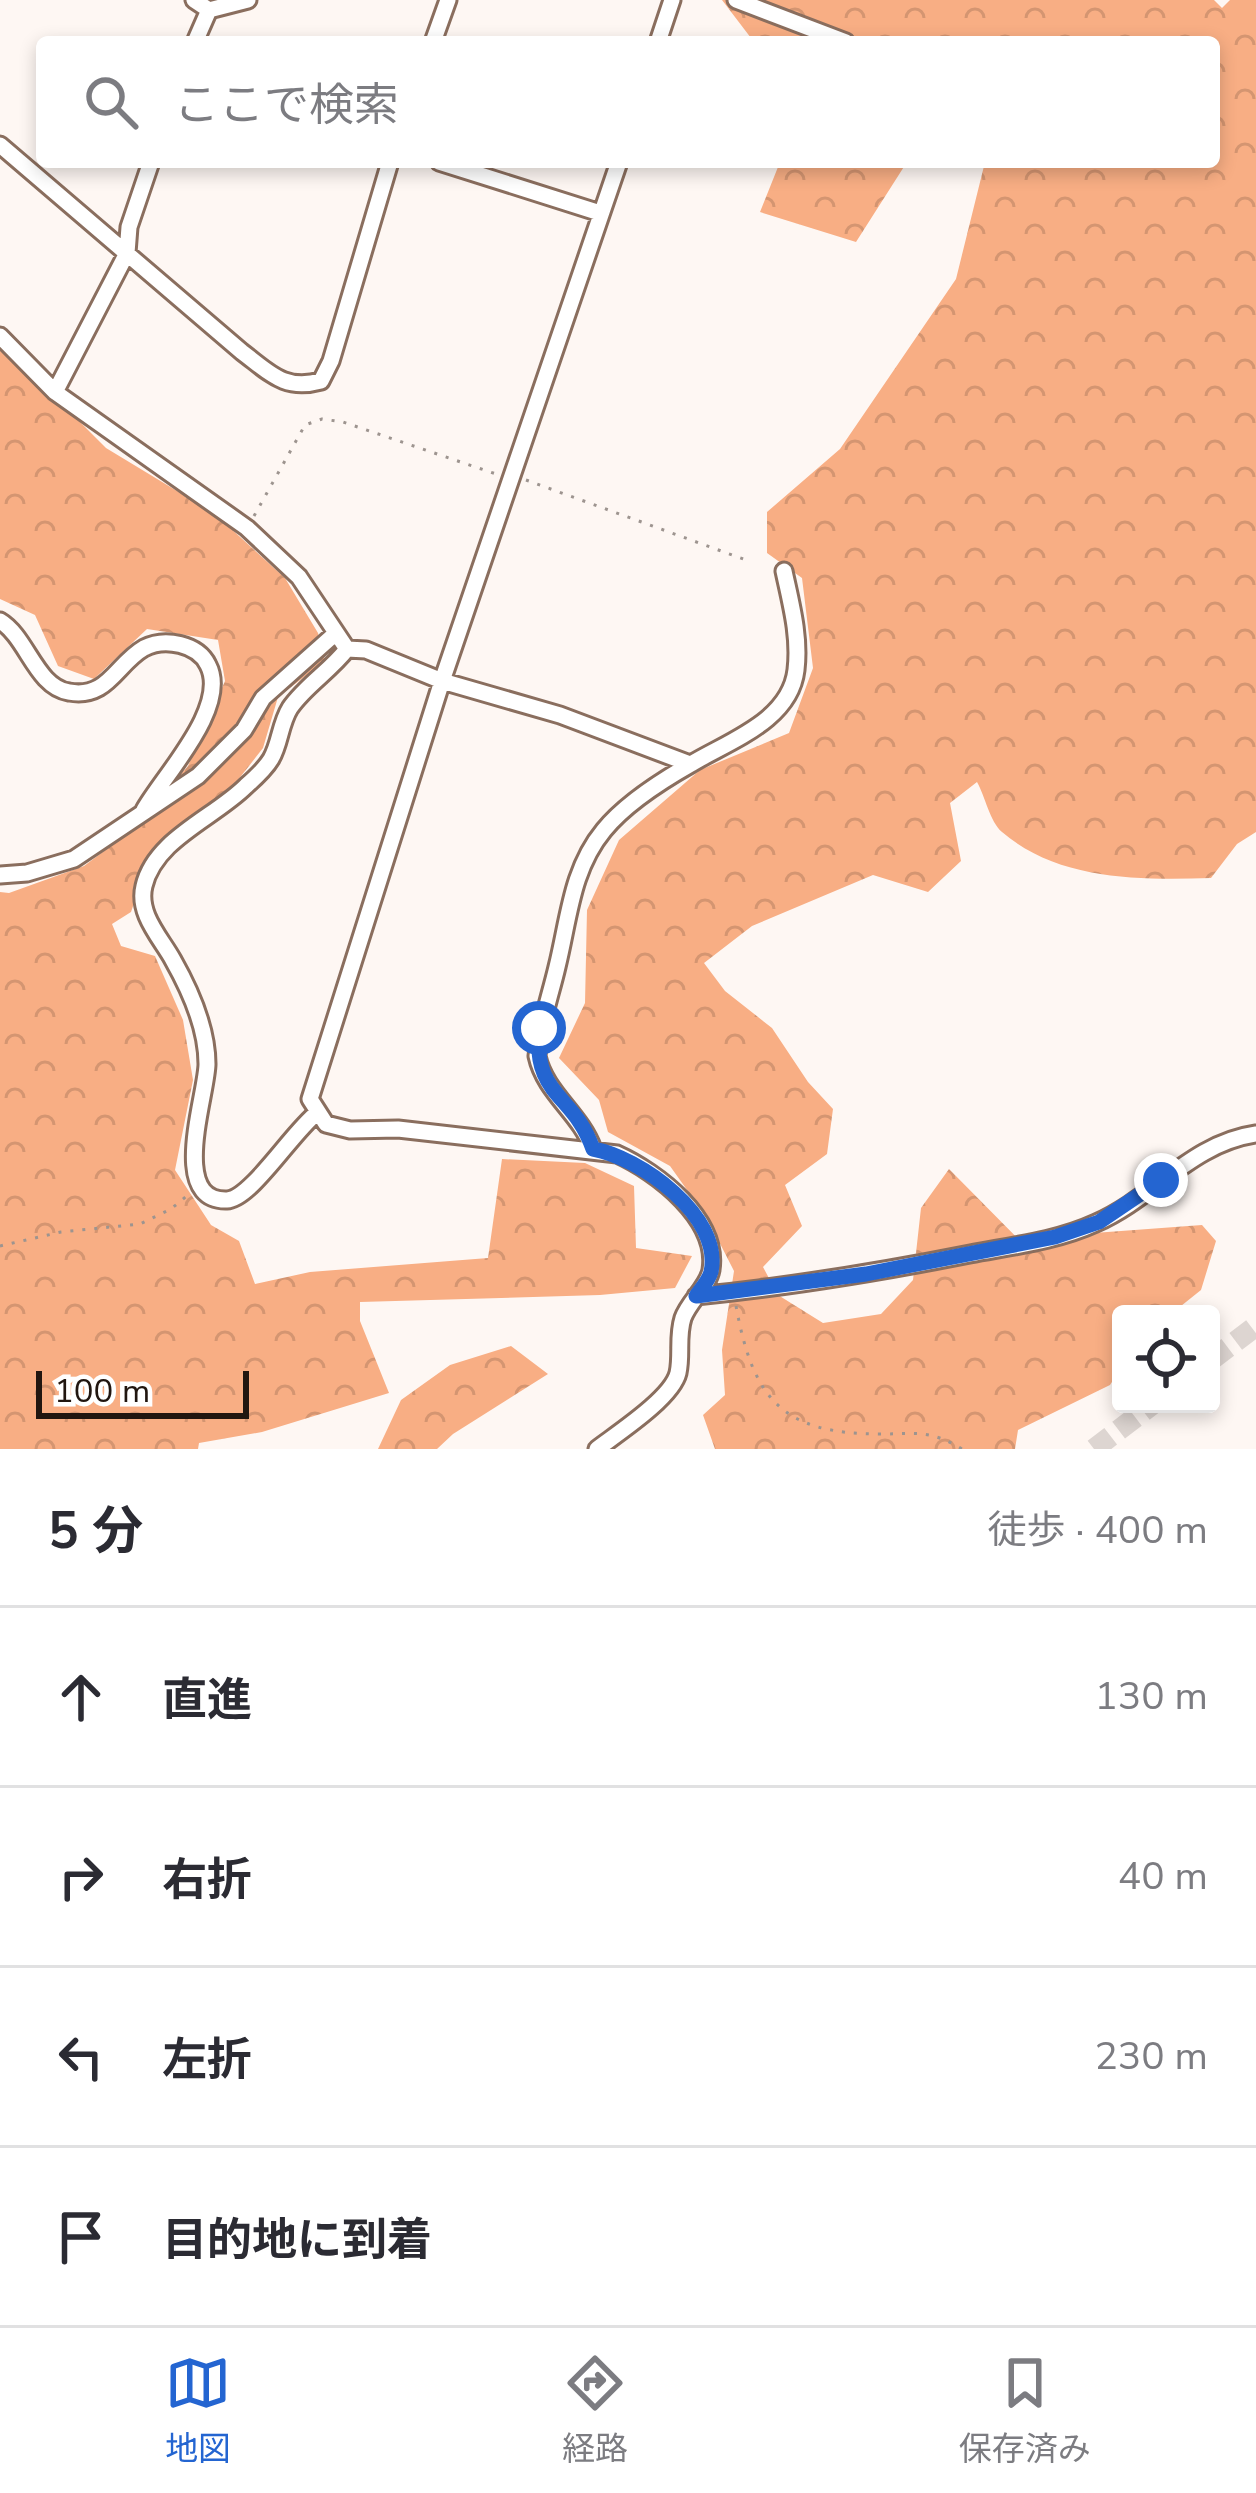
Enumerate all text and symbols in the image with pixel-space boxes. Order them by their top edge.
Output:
search box [36,36,1220,168]
icon: search [78,69,144,135]
text: ここで検索 [174,75,399,136]
route start [512,1001,566,1055]
route end [1134,1153,1188,1207]
map controls [1112,1305,1220,1413]
button: locate [1112,1305,1220,1413]
scale bar [36,1365,249,1418]
text: 100 m [54,1369,150,1414]
text: 5 分 [48,1496,143,1566]
text: 徒歩 · 400 m [987,1504,1208,1557]
icon: ahead [48,1664,114,1730]
text: 直進 [162,1670,252,1731]
text: 130 m [1094,1670,1208,1723]
icon: right [48,1844,114,1910]
text: 右折 [162,1850,252,1911]
text: 40 m [1118,1850,1208,1903]
icon: left [48,2024,114,2090]
text: 左折 [162,2030,252,2091]
text: 230 m [1094,2030,1208,2083]
icon: arrive [48,2204,114,2270]
text: 目的地に到着 [162,2210,432,2271]
tab: 地図 [165,2350,231,2472]
tab: 経路 [562,2350,628,2472]
tab: 保存済み [959,2350,1091,2472]

